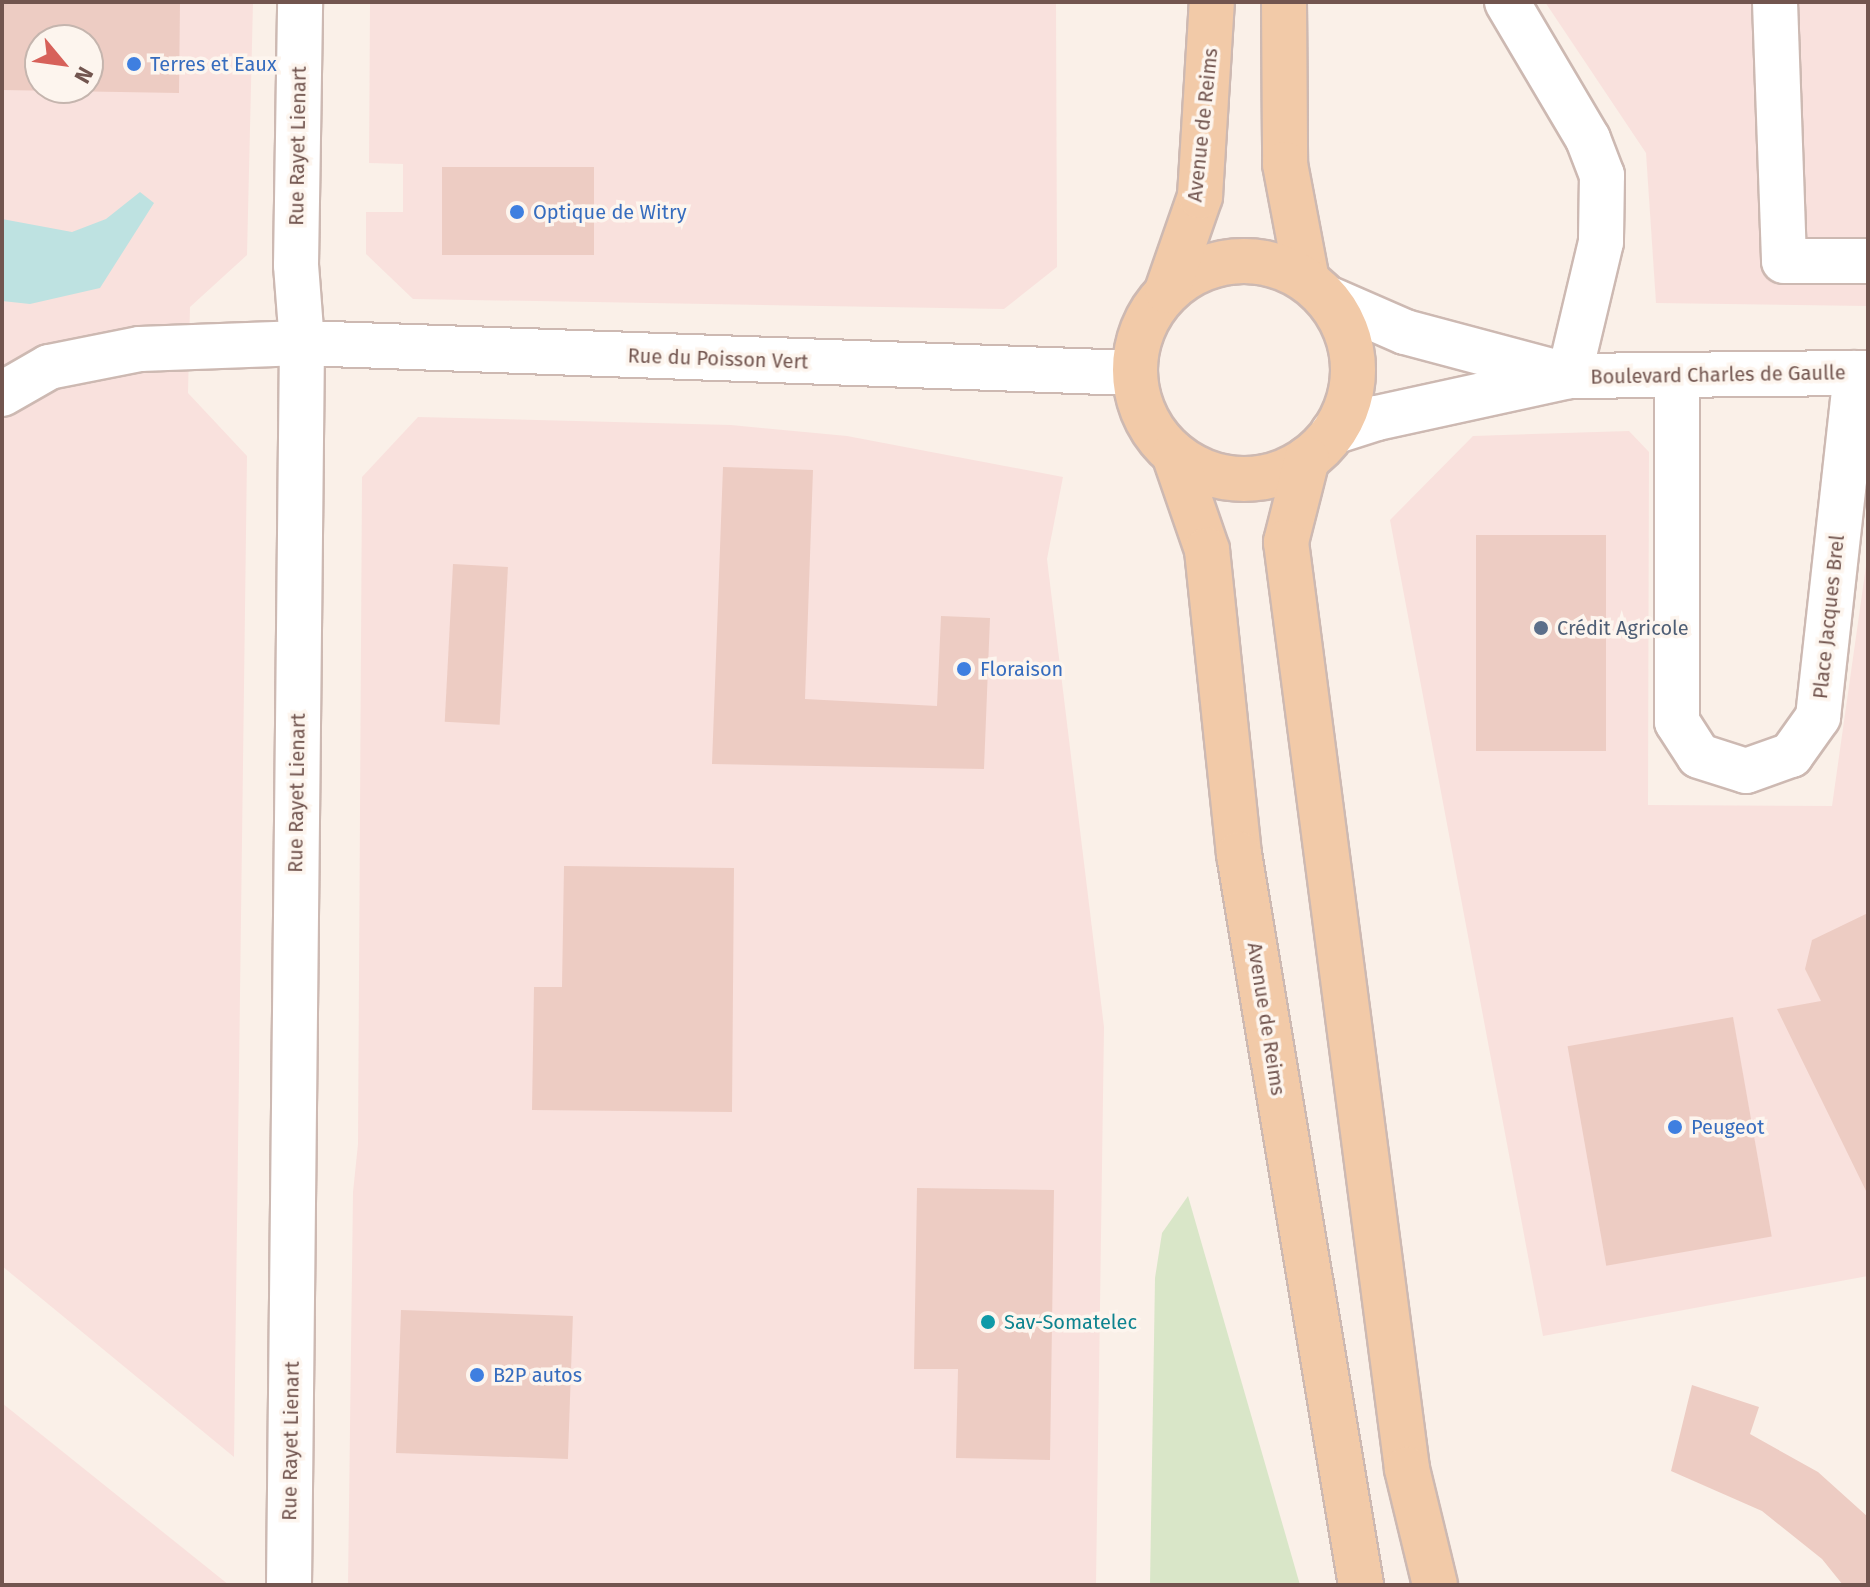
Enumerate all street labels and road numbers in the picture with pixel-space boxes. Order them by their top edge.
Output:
street label: Avenue de Reims [1183,47,1223,203]
street label: Rue Rayet Lienart [285,66,311,226]
street label: Rue du Poisson Vert [627,344,809,374]
street label: Boulevard Charles de Gaulle [1590,361,1846,389]
street label: Place Jacques Brel [1808,534,1850,700]
street label: Rue Rayet Lienart [284,713,310,873]
street label: Avenue de Reims [1242,941,1290,1097]
street label: Rue Rayet Lienart [278,1361,304,1521]

